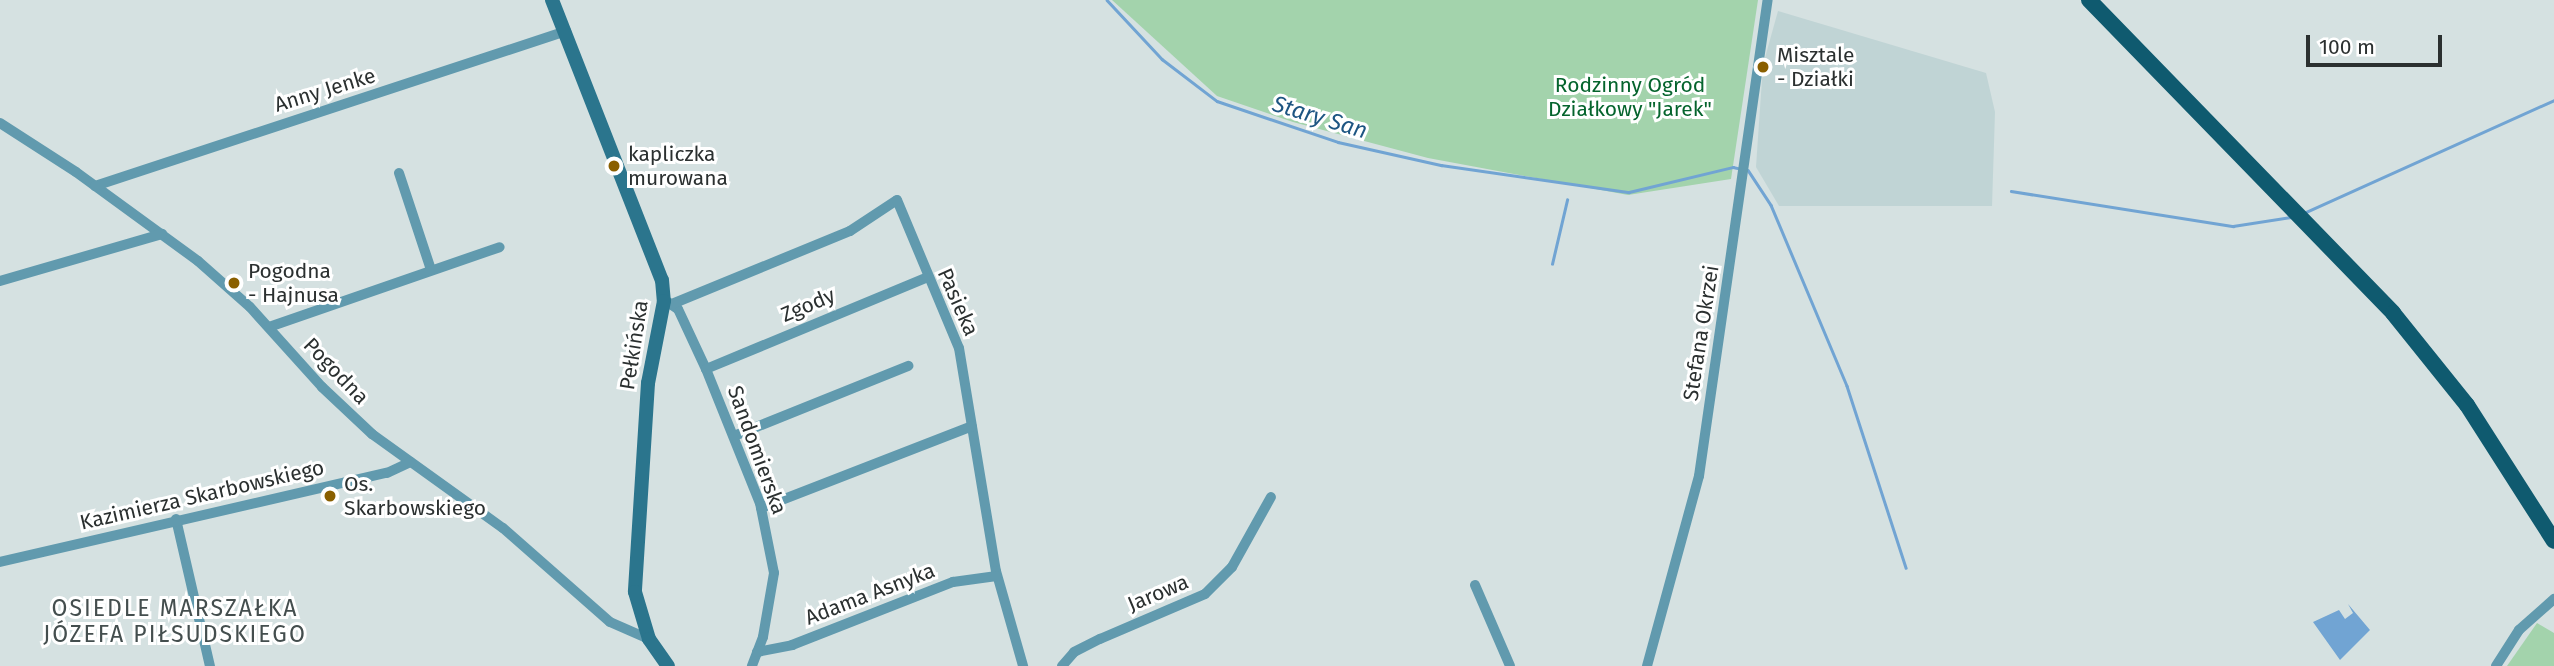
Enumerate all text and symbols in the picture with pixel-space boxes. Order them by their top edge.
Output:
scale bar [2309,21,2446,65]
text: 100 m [2319,34,2375,60]
place label: Misztale - Działki [1777,42,1854,92]
marker: Misztale - Działki [1755,59,1771,75]
street label: Anny Jenke [271,63,379,117]
park label: Rodzinny Ogród Działkowy "Jarek" [1548,72,1712,122]
water label: Stary San [1269,89,1371,145]
place label: kapliczka murowana [628,141,728,191]
marker: kapliczka murowana [606,158,622,174]
place label: Pogodna - Hajnusa [248,258,339,308]
street label: Stefana Okrzei [1678,263,1724,403]
street label: Pasieka [932,264,984,340]
marker: Pogodna - Hajnusa [226,275,242,291]
street label: Zgody [777,282,839,328]
street label: Pełkińska [614,298,654,392]
street label: Pogodna [298,332,374,410]
street label: Sandomierska [722,382,792,518]
street label: Kazimierza Skarbowskiego [77,455,327,535]
place label: Os. Skarbowskiego [344,471,486,521]
marker: Os. Skarbowskiego [322,488,338,504]
street label: Adama Asnyka [801,558,939,630]
street label: Jarowa [1124,569,1192,617]
district label: OSIEDLE MARSZAŁKA JÓZEFA PIŁSUDSKIEGO [46,594,304,648]

